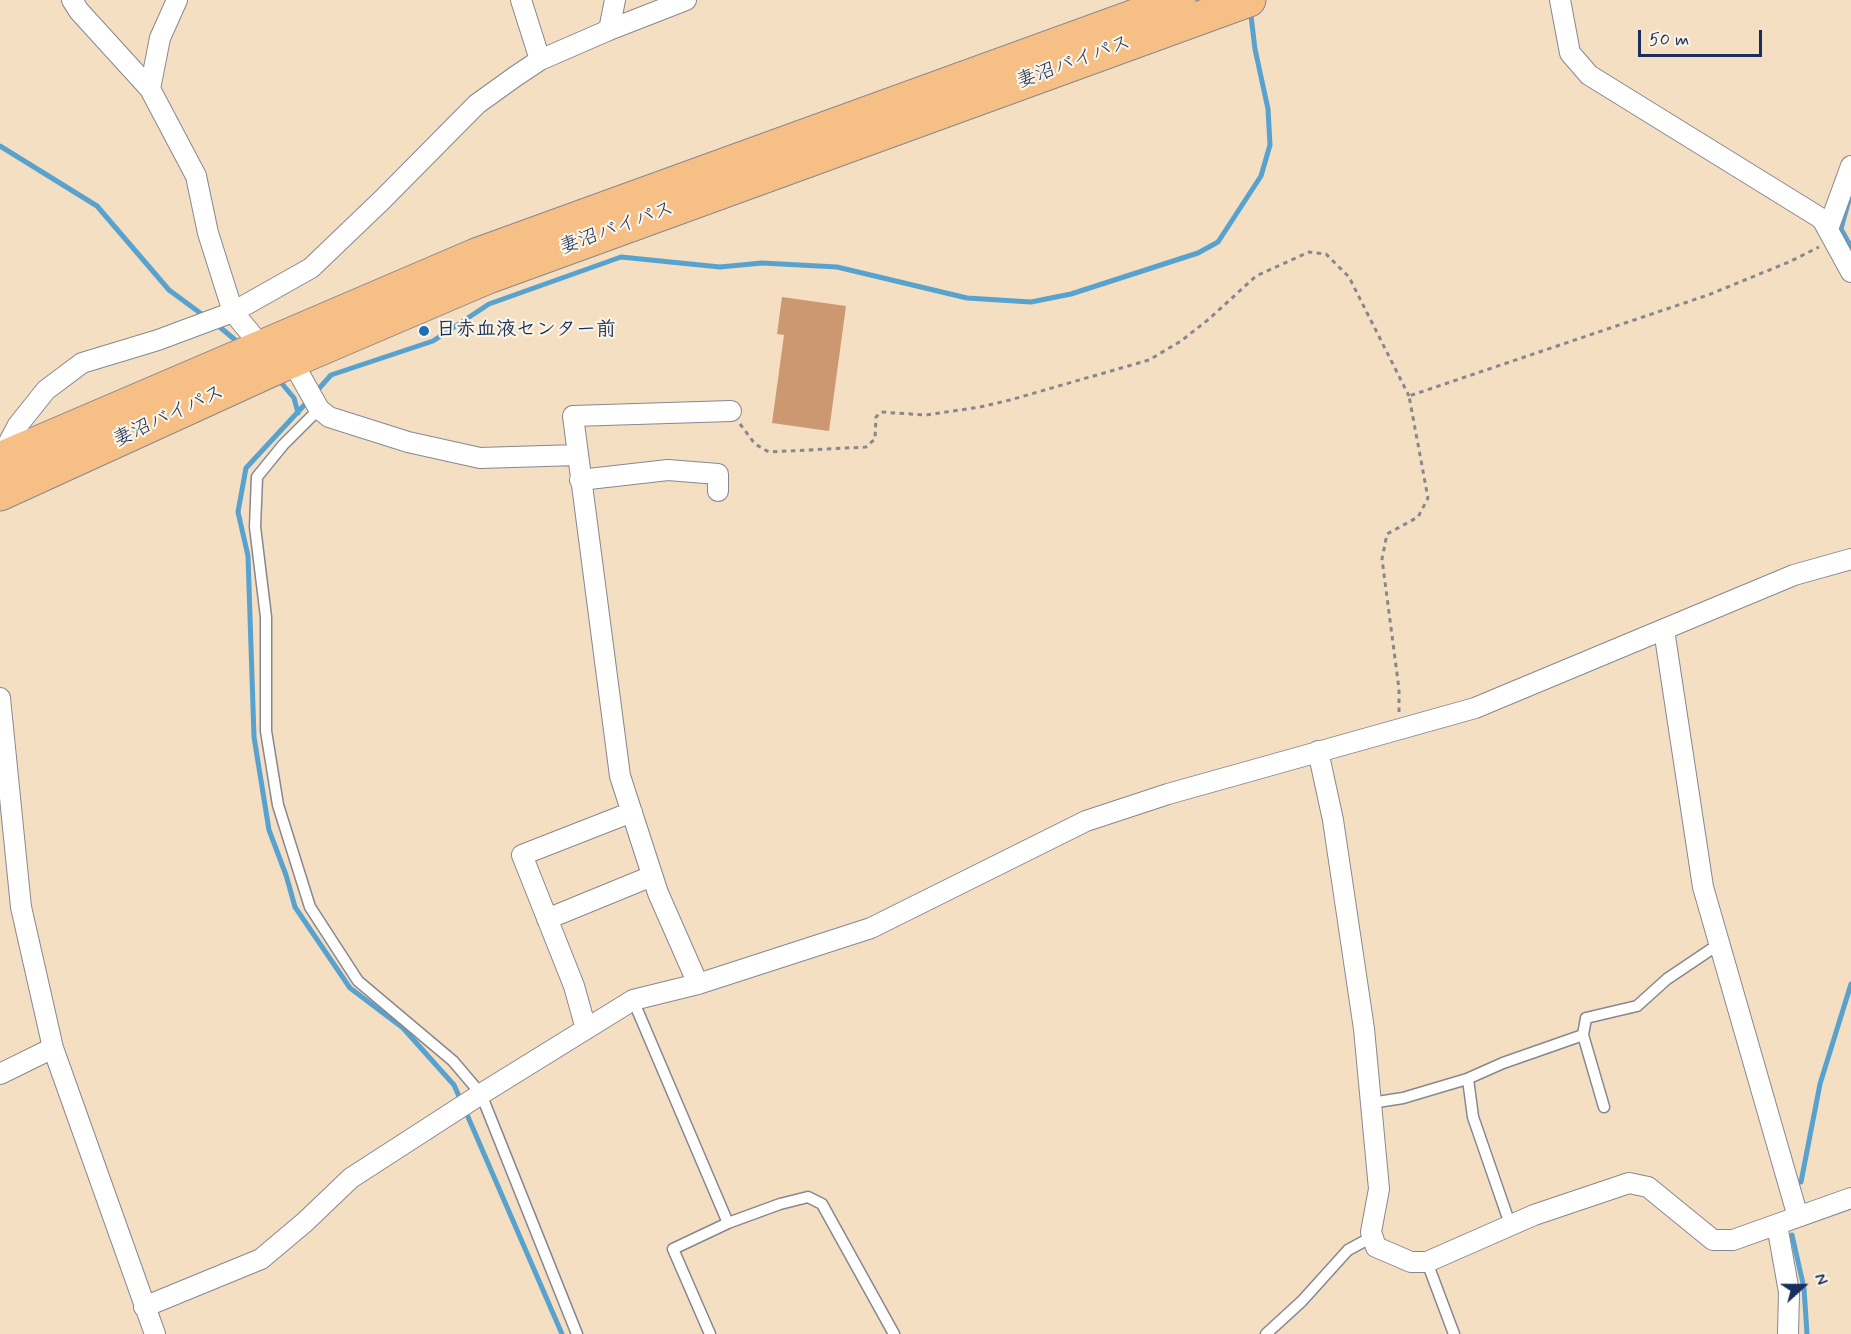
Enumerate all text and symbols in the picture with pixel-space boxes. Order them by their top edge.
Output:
scale bar [1641,18,1766,56]
text: 50 m [1649,28,1689,52]
street label: 妻沼バイパス [1014,31,1134,95]
street label: 妻沼バイパス [557,197,677,261]
place label: 日赤血液センター前 [436,319,616,343]
marker: 日赤血液センター前 [417,324,431,338]
street label: 妻沼バイパス [110,381,228,453]
north arrow [1773,1256,1833,1316]
text: N [1809,1271,1832,1288]

